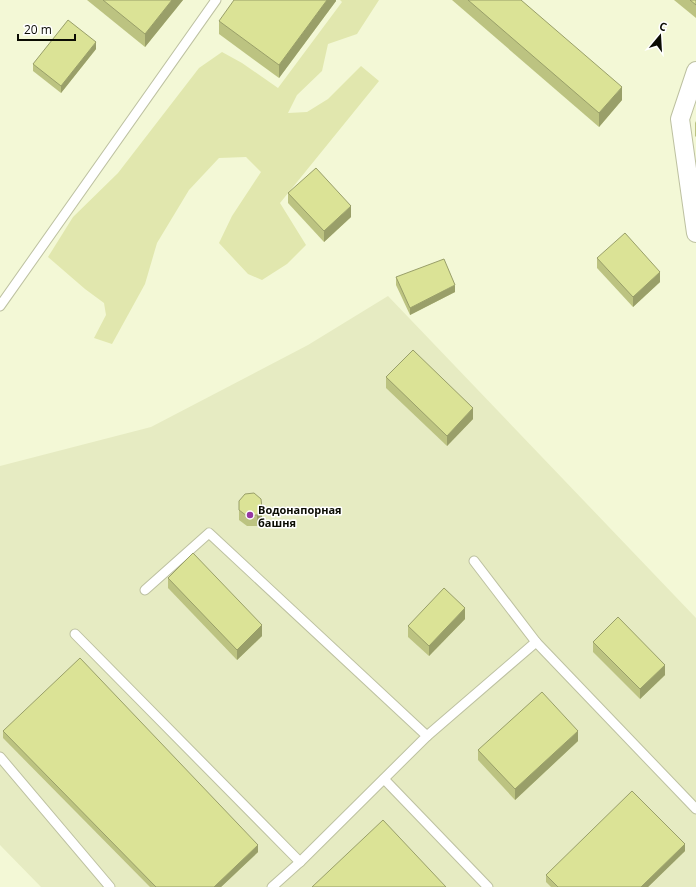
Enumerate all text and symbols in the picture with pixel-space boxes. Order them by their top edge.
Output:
scale bar [18,16,75,42]
north arrow [640,16,680,56]
text: С [658,18,669,34]
text: 20 m [24,21,52,38]
place label: Водонапорная башня [258,502,342,530]
marker: Водонапорная башня [245,510,255,520]

